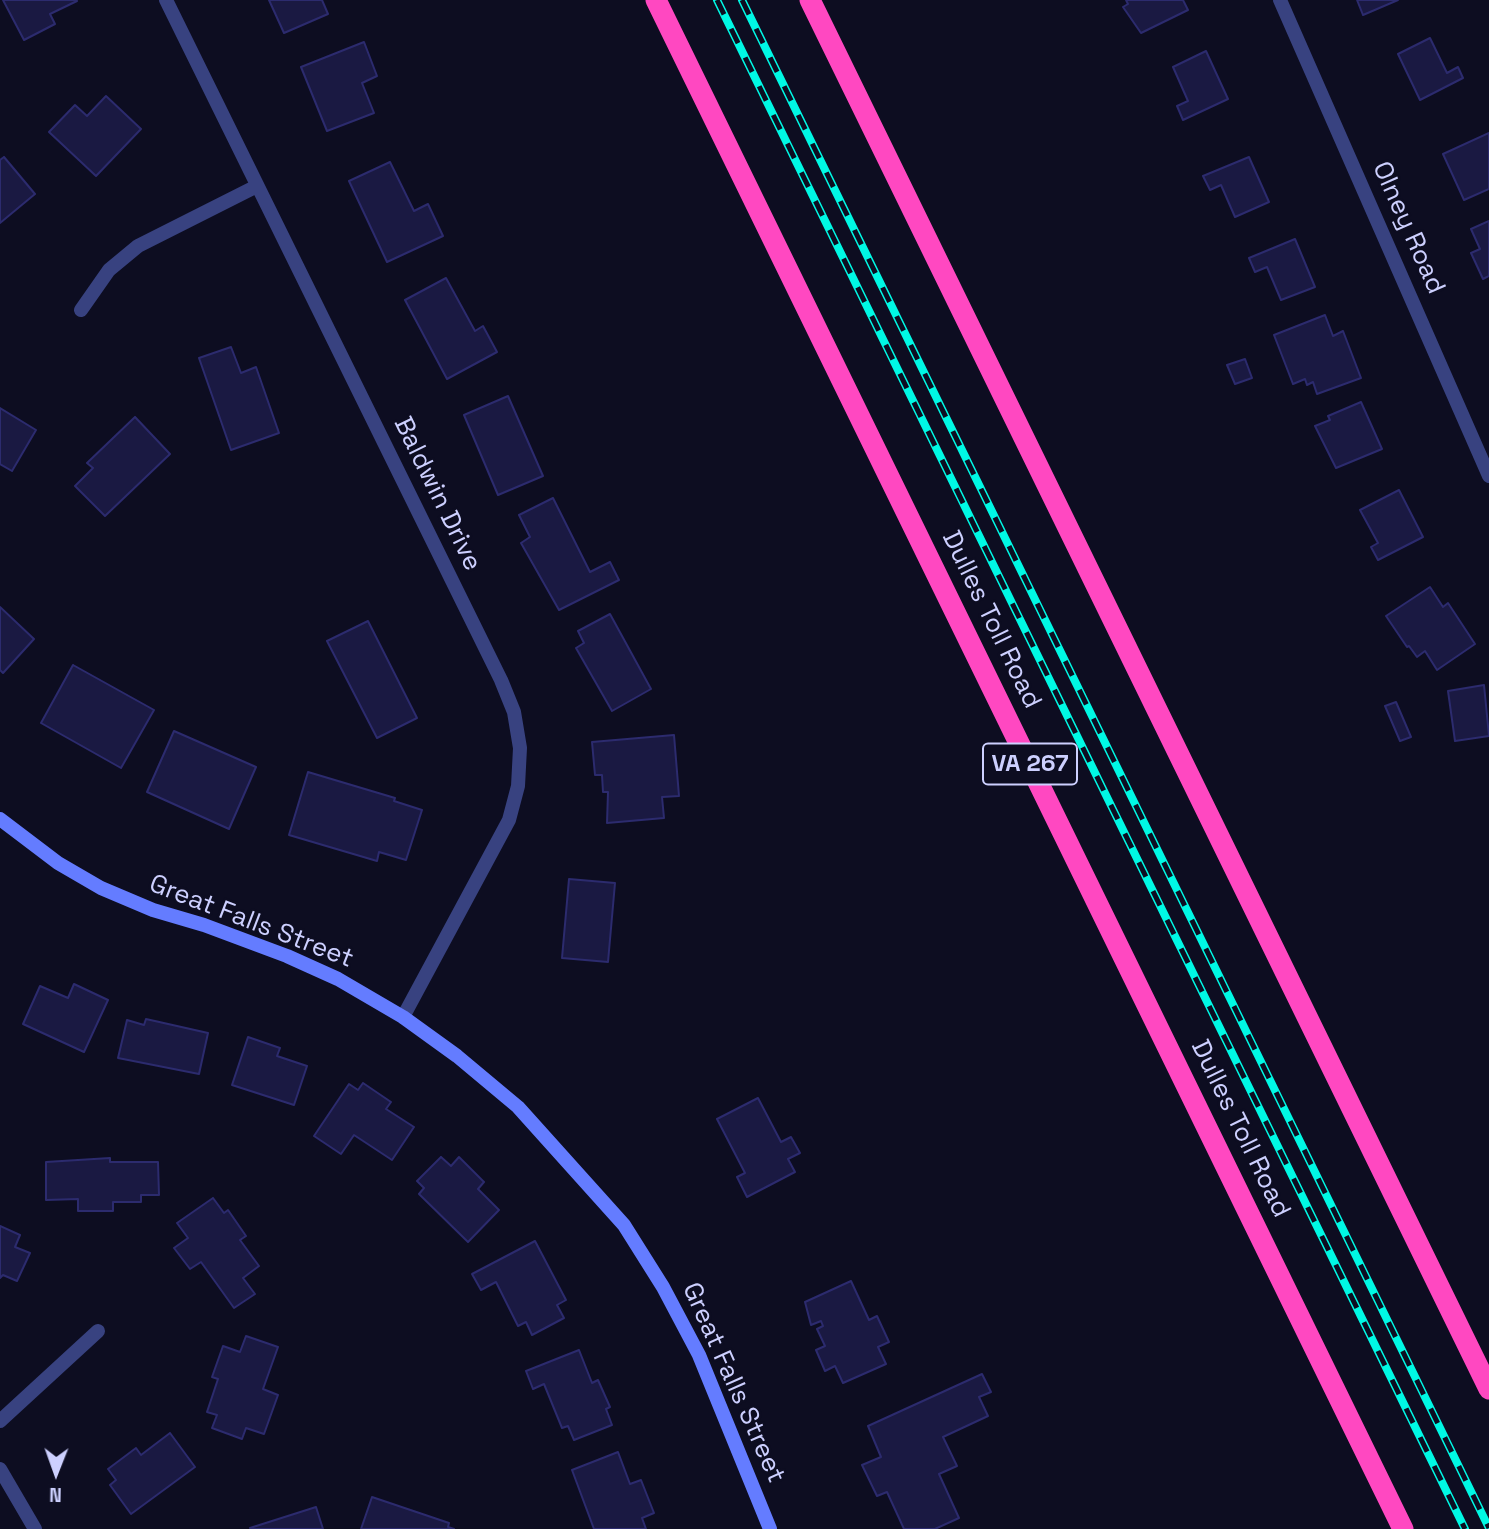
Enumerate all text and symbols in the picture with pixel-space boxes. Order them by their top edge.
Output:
street label: Olney Road [1365,157,1451,299]
street label: Baldwin Drive [386,412,488,576]
street label: Dulles Toll Road [935,526,1047,714]
road number: VA 267 [983,744,1077,784]
street label: Great Falls Street [145,869,357,975]
street label: Dulles Toll Road [1184,1035,1296,1223]
street label: Great Falls Street [675,1278,791,1488]
north arrow [21,1438,91,1508]
text: N [49,1482,62,1507]

